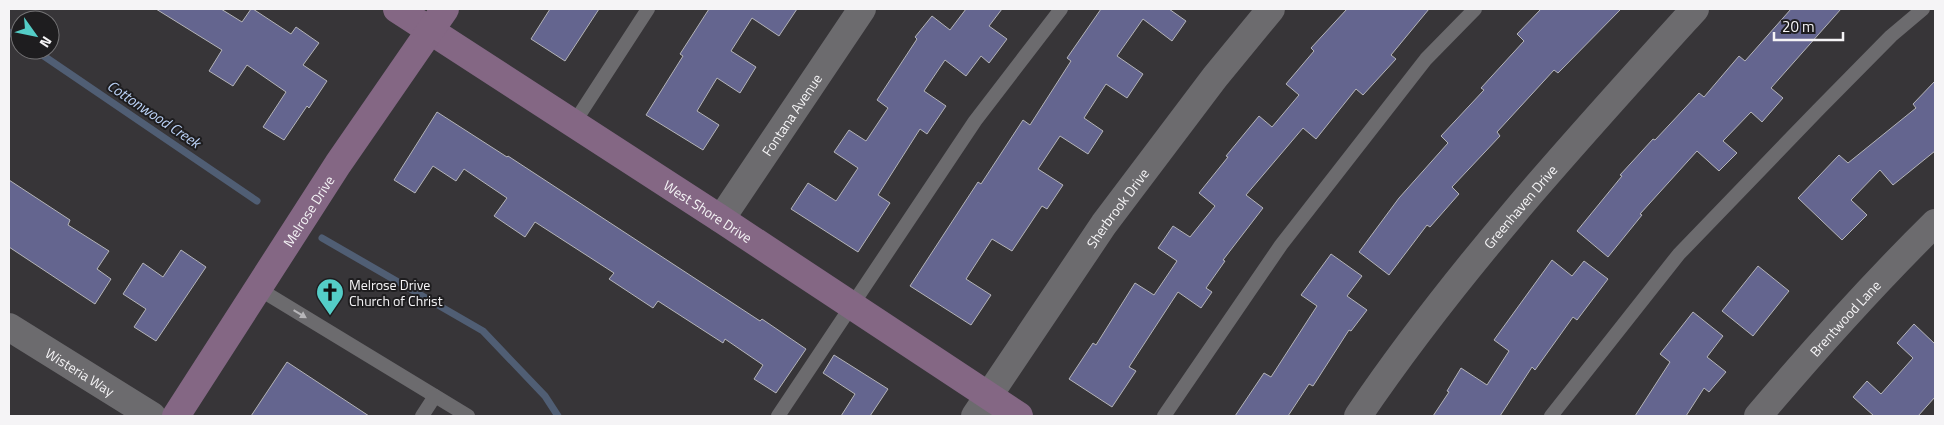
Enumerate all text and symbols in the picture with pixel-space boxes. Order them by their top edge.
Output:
north arrow [10,10,60,60]
scale bar [1774,10,1843,42]
text: 20 m [1782,15,1815,38]
text: N [35,33,58,52]
street label: Fontana Avenue [756,69,827,160]
water label: Cottonwood Creek [103,74,207,155]
street label: Greenhaven Drive [1478,160,1562,253]
street label: Sherbrook Drive [1080,163,1153,252]
street label: Melrose Drive [277,171,339,251]
street label: West Shore Drive [660,174,757,248]
place label: Melrose Drive Church of Christ [349,274,443,311]
street label: Brentwood Lane [1804,275,1885,361]
church icon: Melrose Drive Church of Christ [315,277,345,316]
one-way arrow [294,310,307,319]
street label: Wisteria Way [42,342,119,401]

